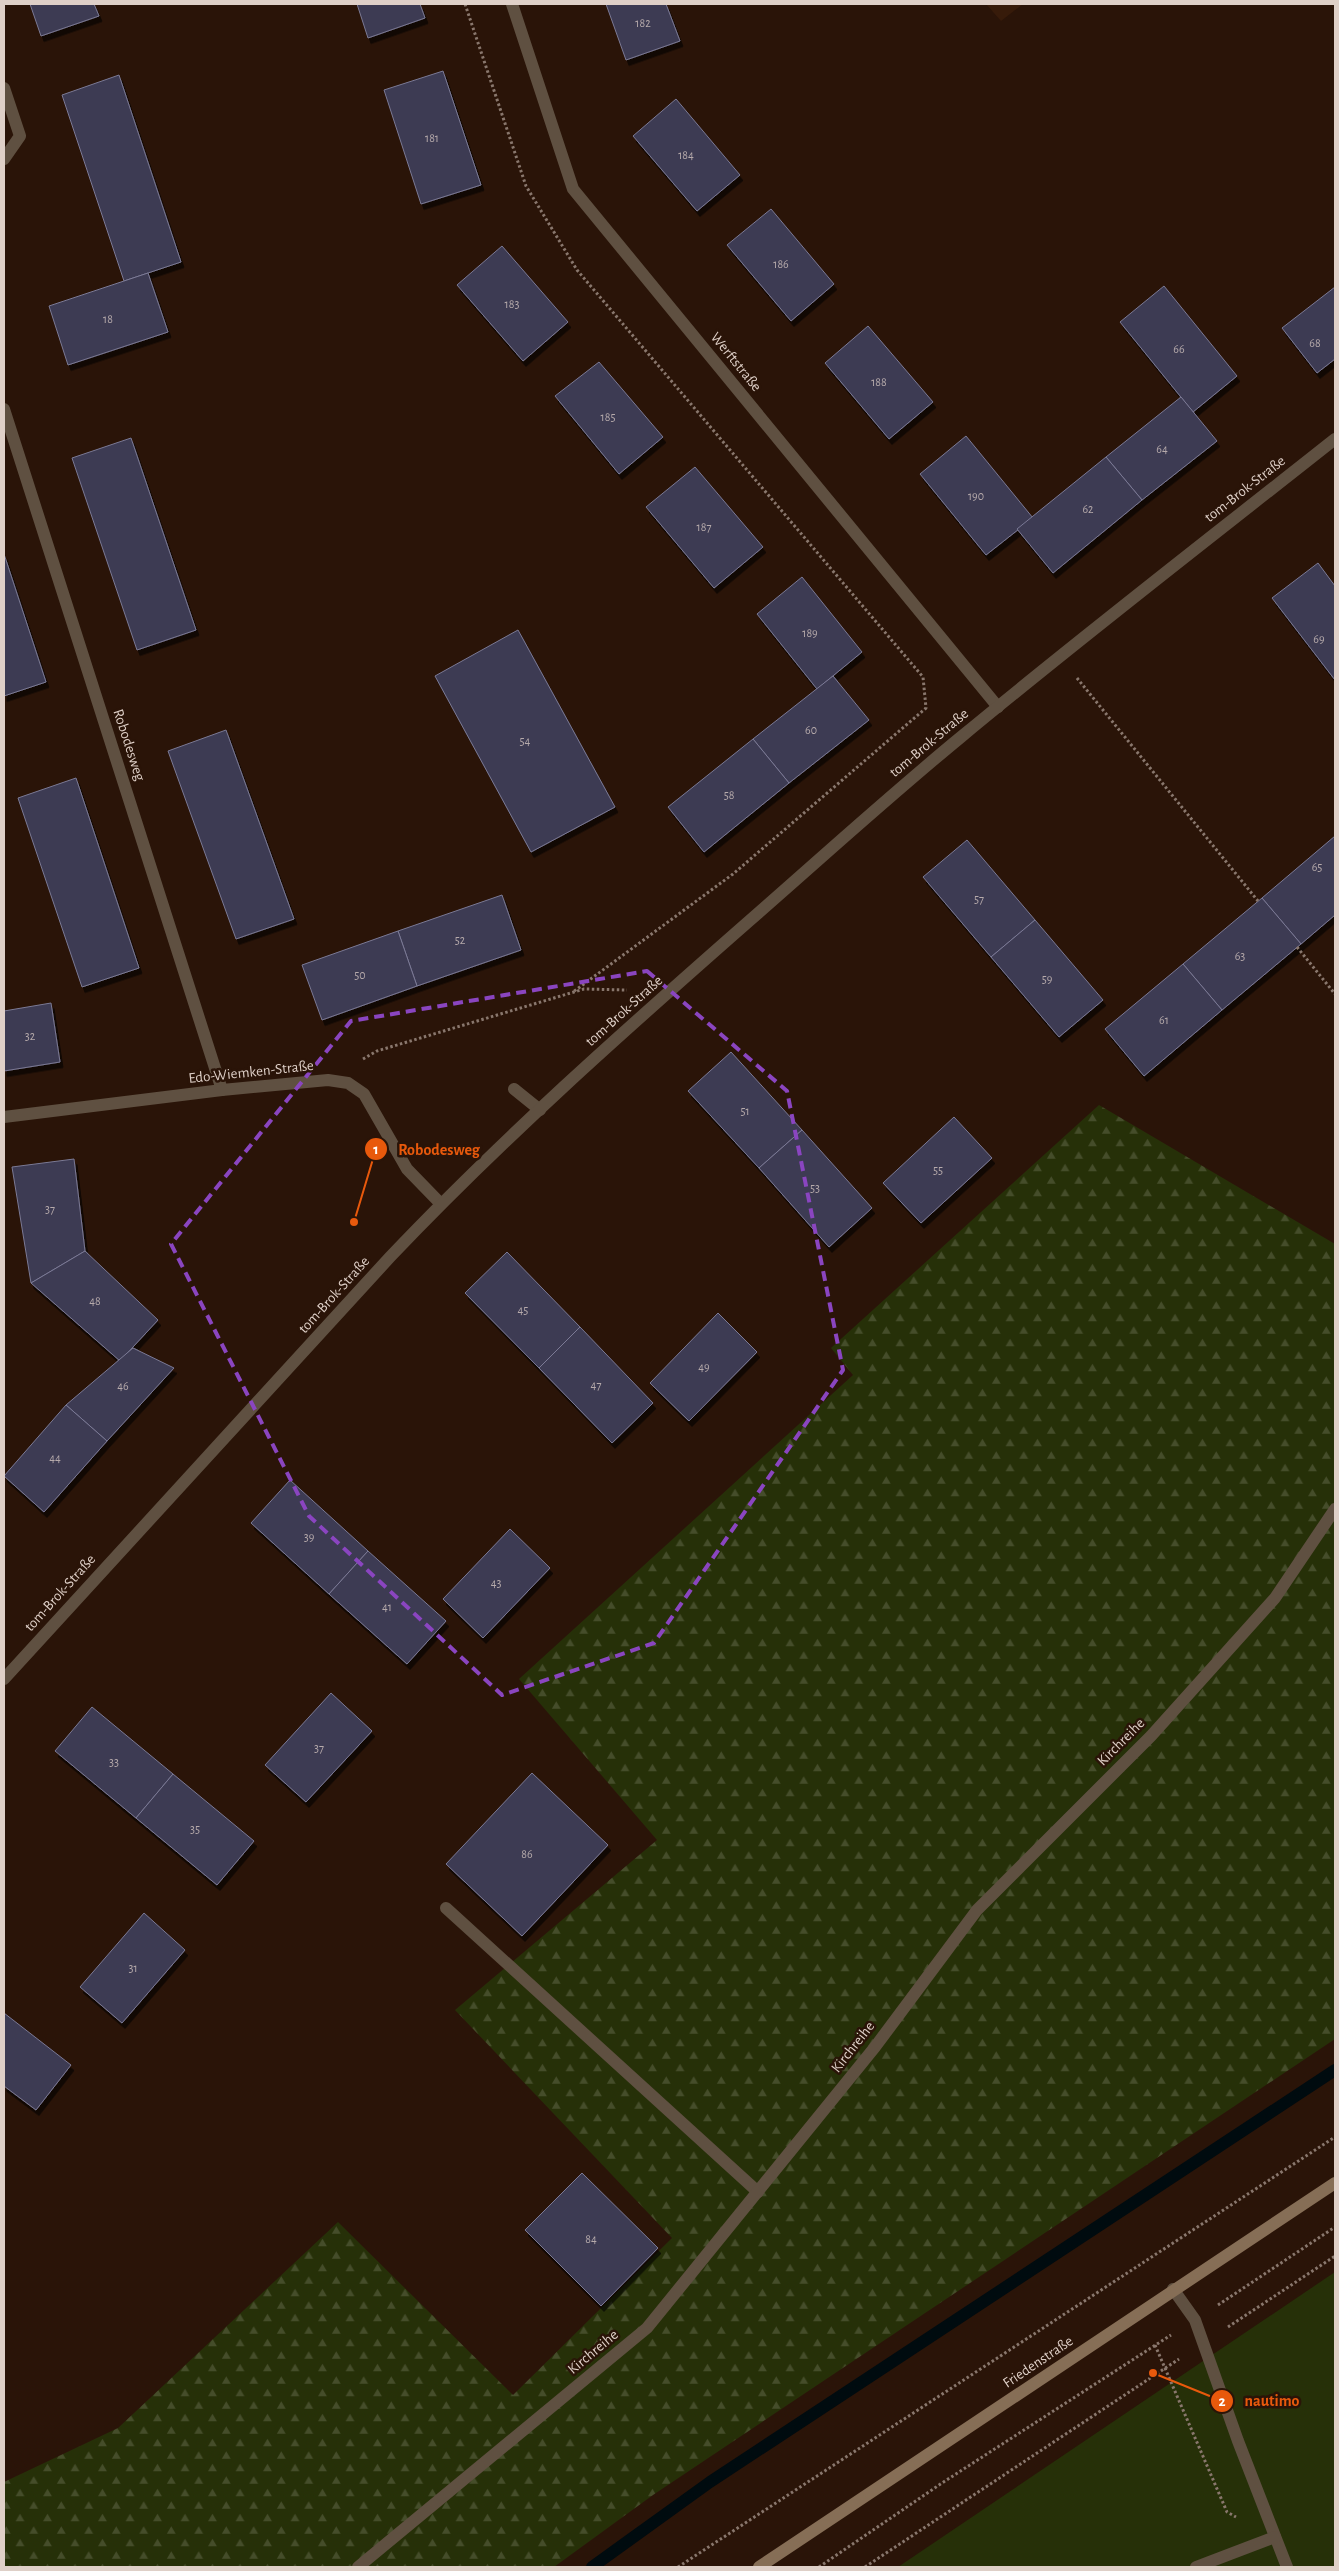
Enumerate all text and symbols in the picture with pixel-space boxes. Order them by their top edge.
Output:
house number: 182 [635,17,651,29]
house number: 181 [425,132,439,144]
house number: 184 [678,149,694,161]
house number: 186 [773,258,789,270]
house number: 183 [505,298,519,310]
house number: 18 [103,313,113,325]
street label: Werftstraße [708,330,764,394]
house number: 68 [1309,337,1321,349]
house number: 66 [1173,343,1185,355]
house number: 188 [871,376,887,388]
house number: 185 [601,411,615,423]
house number: 64 [1156,443,1168,455]
street label: tom-Brok-Straße [1202,453,1288,525]
house number: 190 [968,490,984,502]
house number: 62 [1082,503,1094,515]
house number: 187 [697,521,711,533]
house number: 189 [802,627,818,639]
house number: 69 [1313,633,1325,645]
street label: tom-Brok-Straße [887,706,971,780]
street label: Robodesweg [110,707,148,783]
house number: 60 [805,724,817,736]
house number: 54 [520,735,531,747]
house number: 58 [724,789,735,801]
house number: 65 [1312,861,1322,873]
house number: 57 [974,893,984,905]
house number: 52 [455,934,466,946]
house number: 63 [1235,950,1245,962]
house number: 50 [354,969,366,981]
street label: tom-Brok-Straße [583,973,665,1049]
house number: 59 [1042,973,1053,985]
house number: 61 [1159,1014,1169,1026]
house number: 32 [25,1030,36,1042]
street label: Edo-Wiemken-Straße [188,1058,314,1086]
house number: 51 [740,1105,750,1117]
callout: Robodesweg [363,1133,490,1164]
text: 1 [373,1142,379,1157]
text: Robodesweg [398,1142,481,1158]
house number: 55 [933,1164,943,1176]
house number: 53 [810,1182,820,1194]
house number: 37 [45,1203,55,1215]
street label: tom-Brok-Straße [296,1254,372,1336]
house number: 48 [89,1295,101,1307]
house number: 45 [518,1304,528,1316]
house number: 49 [698,1361,710,1373]
house number: 47 [591,1379,601,1391]
house number: 46 [117,1380,129,1392]
house number: 44 [49,1452,61,1464]
house number: 39 [304,1531,315,1543]
street label: tom-Brok-Straße [22,1552,98,1634]
house number: 43 [491,1577,501,1589]
house number: 41 [382,1601,392,1613]
street label: Kirchreihe [1094,1715,1148,1769]
house number: 37 [314,1742,324,1754]
house number: 33 [109,1756,119,1768]
house number: 35 [190,1823,200,1835]
house number: 86 [521,1848,533,1860]
house number: 31 [128,1962,138,1974]
street label: Kirchreihe [829,2019,877,2075]
house number: 84 [585,2233,597,2245]
street label: Kirchreihe [565,2327,621,2377]
street label: Friedenstraße [1000,2333,1076,2391]
callout: nautimo [1210,2385,1310,2416]
text: nautimo [1245,2393,1300,2409]
text: 2 [1218,2394,1226,2409]

